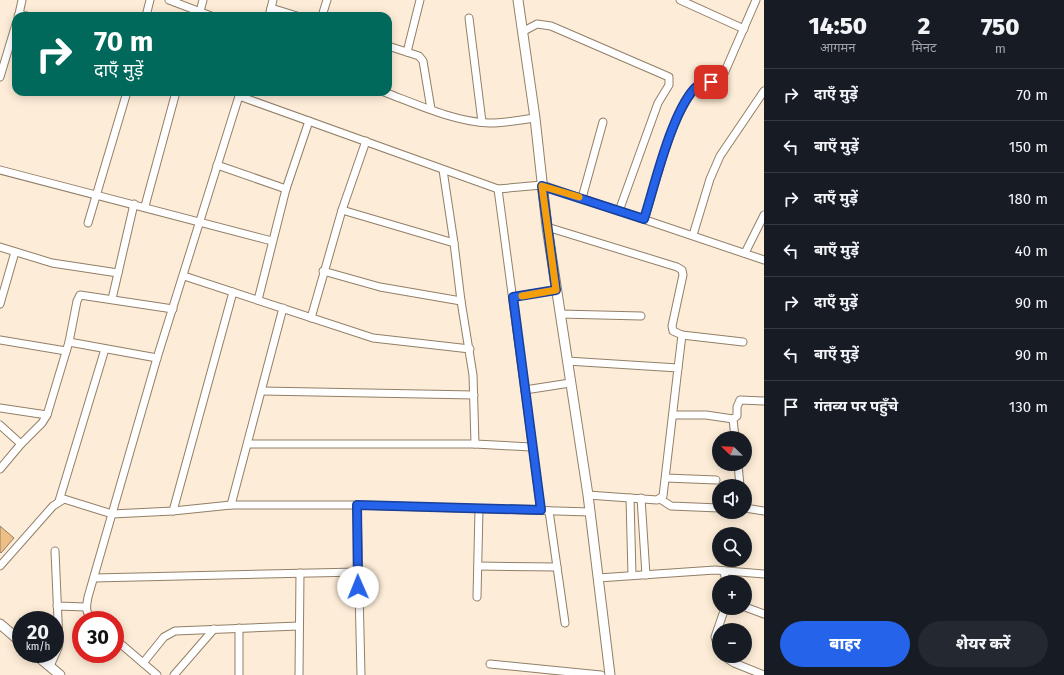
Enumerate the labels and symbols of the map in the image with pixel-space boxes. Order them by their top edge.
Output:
pin [694,65,728,99]
north arrow [712,431,752,471]
position arrow [337,566,379,608]
speed limit sign: 30 [72,611,124,663]

